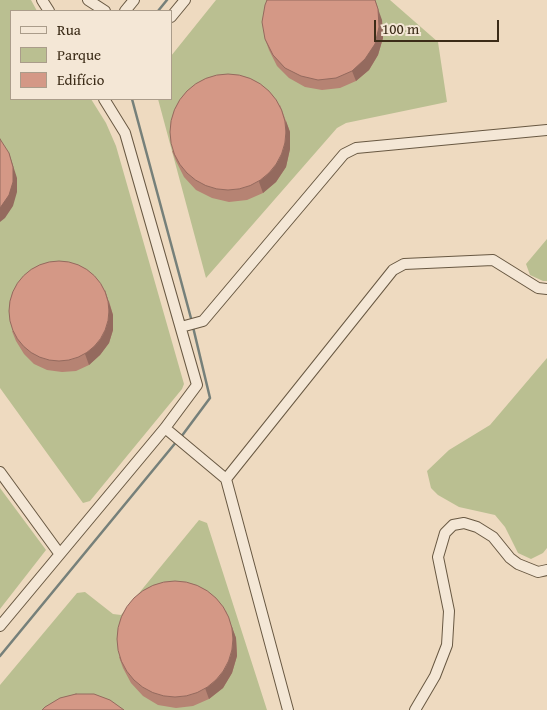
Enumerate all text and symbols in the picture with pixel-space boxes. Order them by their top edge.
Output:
legend [10,10,172,100]
scale bar [377,10,502,42]
text: 100 m [382,18,419,39]
text: Rua [57,19,81,40]
text: Parque [57,44,101,65]
text: Edifício [57,69,104,90]

